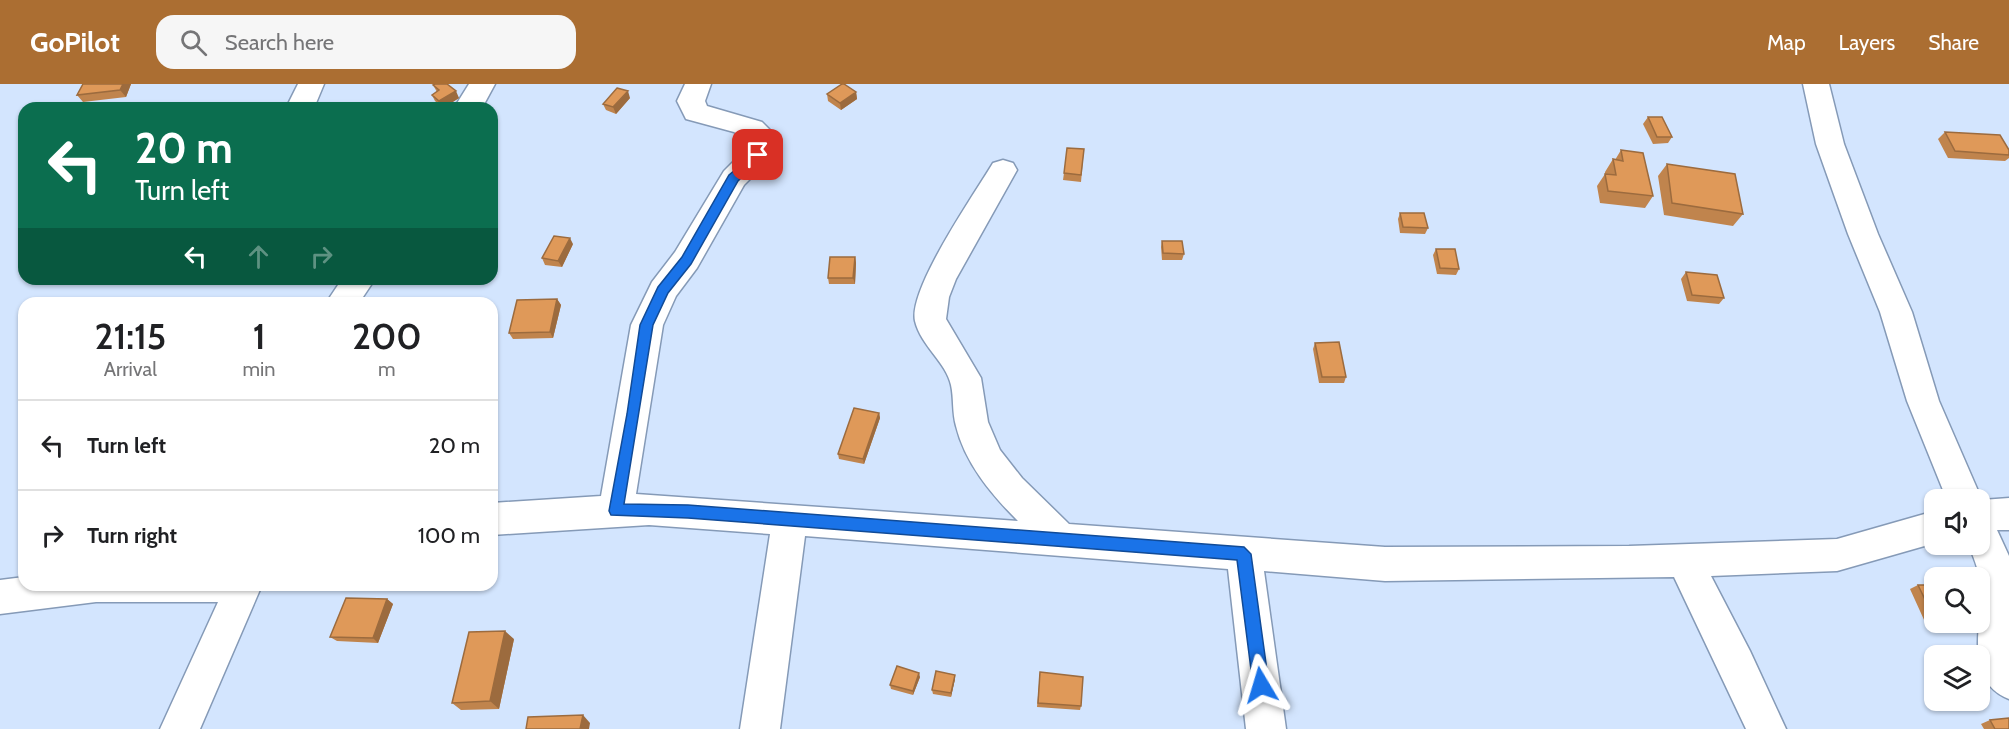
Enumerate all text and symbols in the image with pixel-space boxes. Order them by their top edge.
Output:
search box [156,15,576,69]
text: GoPilot [30,25,120,59]
icon: search [177,26,210,59]
text: Search here [225,29,334,56]
text: Map [1767,30,1806,55]
text: Layers [1839,30,1895,55]
text: Share [1928,30,1979,55]
text: 20 m [135,122,233,174]
icon: left [36,126,114,204]
pin [732,129,783,180]
icon: arrive [741,138,774,171]
text: Turn left [135,174,229,207]
icon: left [179,240,212,273]
icon: ahead [242,240,275,273]
icon: right [305,240,338,273]
text: 21:15 [94,314,166,358]
text: 1 [253,314,265,358]
text: 200 [352,314,422,358]
text: Arrival [104,357,157,381]
text: min [243,357,276,381]
text: m [378,357,396,381]
icon: left [36,429,69,462]
text: Turn left [87,432,166,459]
text: 20 m [429,432,480,459]
map controls [1924,489,1990,711]
button: sound [1924,489,1990,555]
icon: right [36,519,69,552]
text: Turn right [87,522,177,549]
text: 100 m [418,522,480,549]
button: search [1924,567,1990,633]
button: layers [1924,645,1990,711]
position arrow [1229,653,1293,717]

